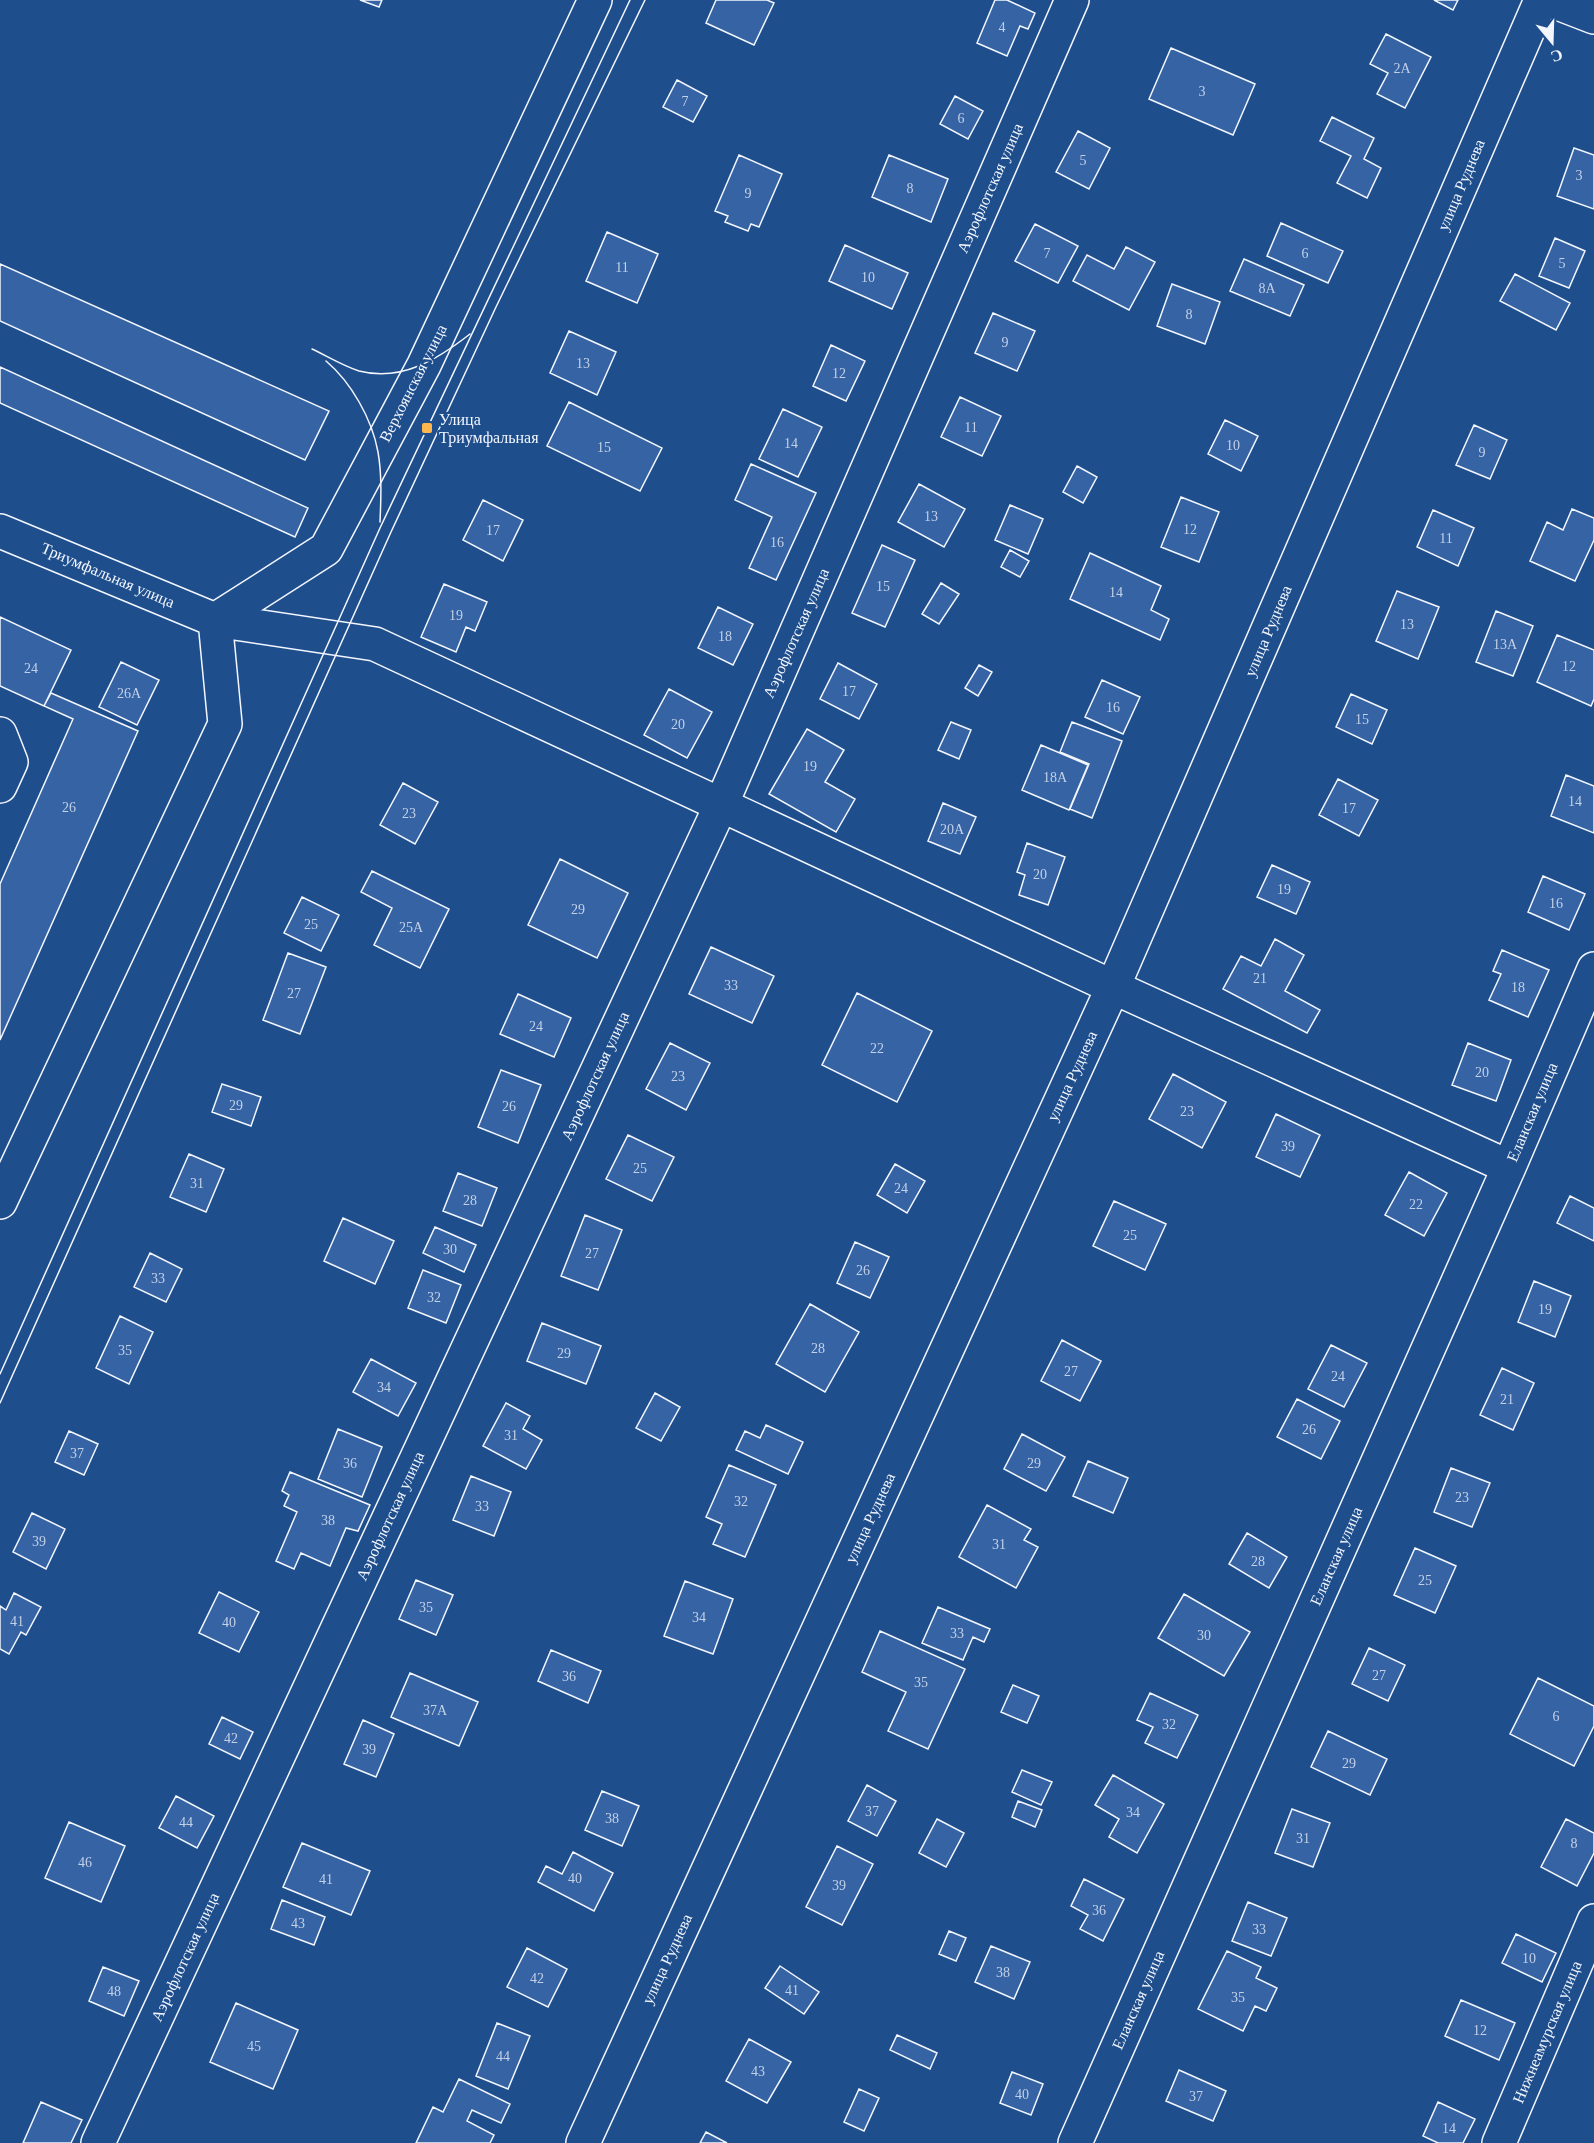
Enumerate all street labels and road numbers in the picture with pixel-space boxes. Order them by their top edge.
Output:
street label: Аэрофлотская улица [954,121,1027,256]
street label: улица Руднева [1434,137,1489,234]
street label: Верхоянская улица [376,321,451,445]
street label: Триумфальная улица [38,539,177,612]
street label: Аэрофлотская улица [760,566,833,701]
street label: улица Руднева [1241,583,1296,680]
street label: Аэрофлотская улица [558,1009,633,1143]
street label: улица Руднева [1044,1028,1101,1124]
street label: Еланская улица [1503,1060,1561,1165]
street label: Аэрофлотская улица [353,1449,428,1583]
street label: улица Руднева [842,1470,899,1566]
street label: Еланская улица [1307,1504,1366,1608]
street label: Аэрофлотская улица [148,1890,223,2024]
street label: улица Руднева [639,1911,696,2007]
street label: Еланская улица [1109,1948,1168,2052]
street label: Нижнеамурская улица [1509,1958,1586,2106]

